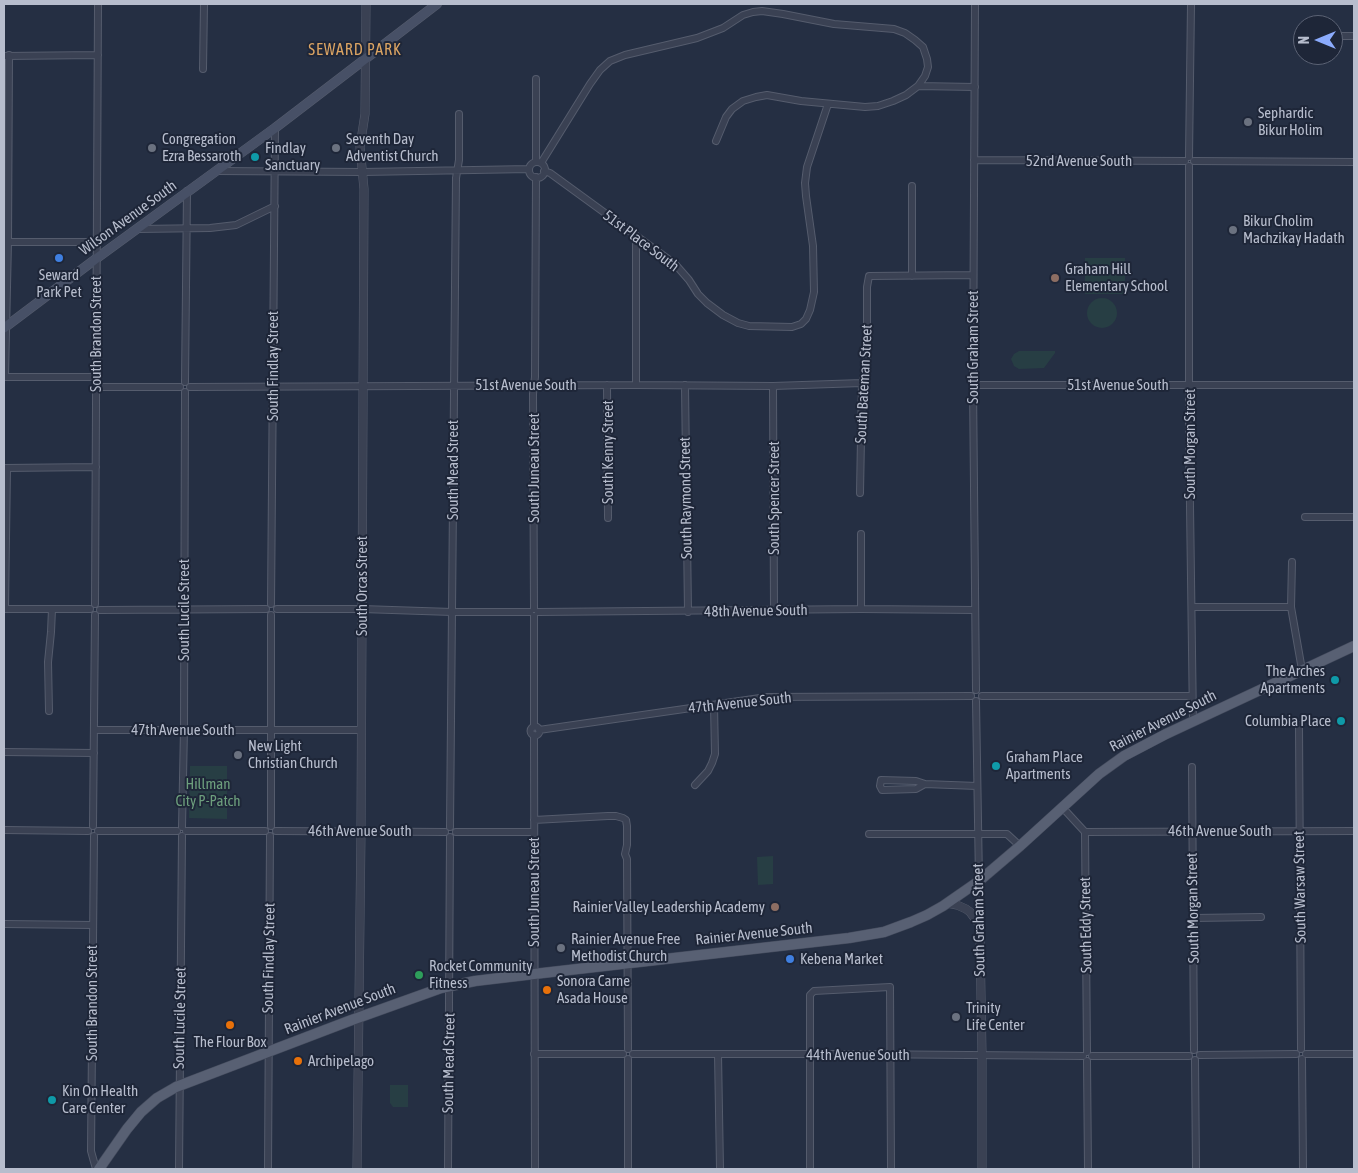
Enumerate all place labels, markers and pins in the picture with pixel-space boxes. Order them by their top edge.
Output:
place label: Sephardic Bikur Holim [1258,104,1323,139]
marker: Sephardic Bikur Holim [1242,116,1254,128]
place label: Congregation Ezra Bessaroth [162,130,241,165]
place label: Seventh Day Adventist Church [346,130,439,165]
place label: Findlay Sanctuary [265,139,320,174]
marker: Congregation Ezra Bessaroth [146,142,158,154]
marker: Seventh Day Adventist Church [330,142,342,154]
marker: Findlay Sanctuary [249,151,261,163]
place label: Bikur Cholim Machzikay Hadath [1243,212,1345,247]
marker: Bikur Cholim Machzikay Hadath [1227,224,1239,236]
marker: Seward Park Pet [53,252,65,264]
place label: Graham Hill Elementary School [1065,260,1168,295]
place label: Seward Park Pet [36,266,82,301]
marker: Graham Hill Elementary School [1049,272,1061,284]
place label: The Arches Apartments [1260,662,1325,697]
marker: The Arches Apartments [1329,674,1341,686]
place label: Columbia Place [1245,712,1331,730]
marker: Columbia Place [1335,715,1347,727]
place label: New Light Christian Church [248,737,338,772]
place label: Graham Place Apartments [1006,748,1083,783]
marker: New Light Christian Church [232,749,244,761]
marker: Graham Place Apartments [990,760,1002,772]
place label: Rainier Valley Leadership Academy [573,898,765,916]
marker: Rainier Valley Leadership Academy [769,901,781,913]
place label: Rainier Avenue Free Methodist Church [571,930,680,965]
marker: Rainier Avenue Free Methodist Church [555,942,567,954]
place label: Kebena Market [800,950,883,968]
marker: Kebena Market [784,953,796,965]
place label: Rocket Community Fitness [429,957,532,992]
marker: Rocket Community Fitness [413,969,425,981]
place label: Sonora Carne Asada House [557,972,630,1007]
marker: Sonora Carne Asada House [541,984,553,996]
place label: Trinity Life Center [966,999,1024,1034]
marker: Trinity Life Center [950,1011,962,1023]
marker: The Flour Box [224,1019,236,1031]
place label: The Flour Box [193,1033,267,1051]
place label: Archipelago [308,1052,374,1070]
marker: Archipelago [292,1055,304,1067]
place label: Kin On Health Care Center [62,1082,138,1117]
marker: Kin On Health Care Center [46,1094,58,1106]

